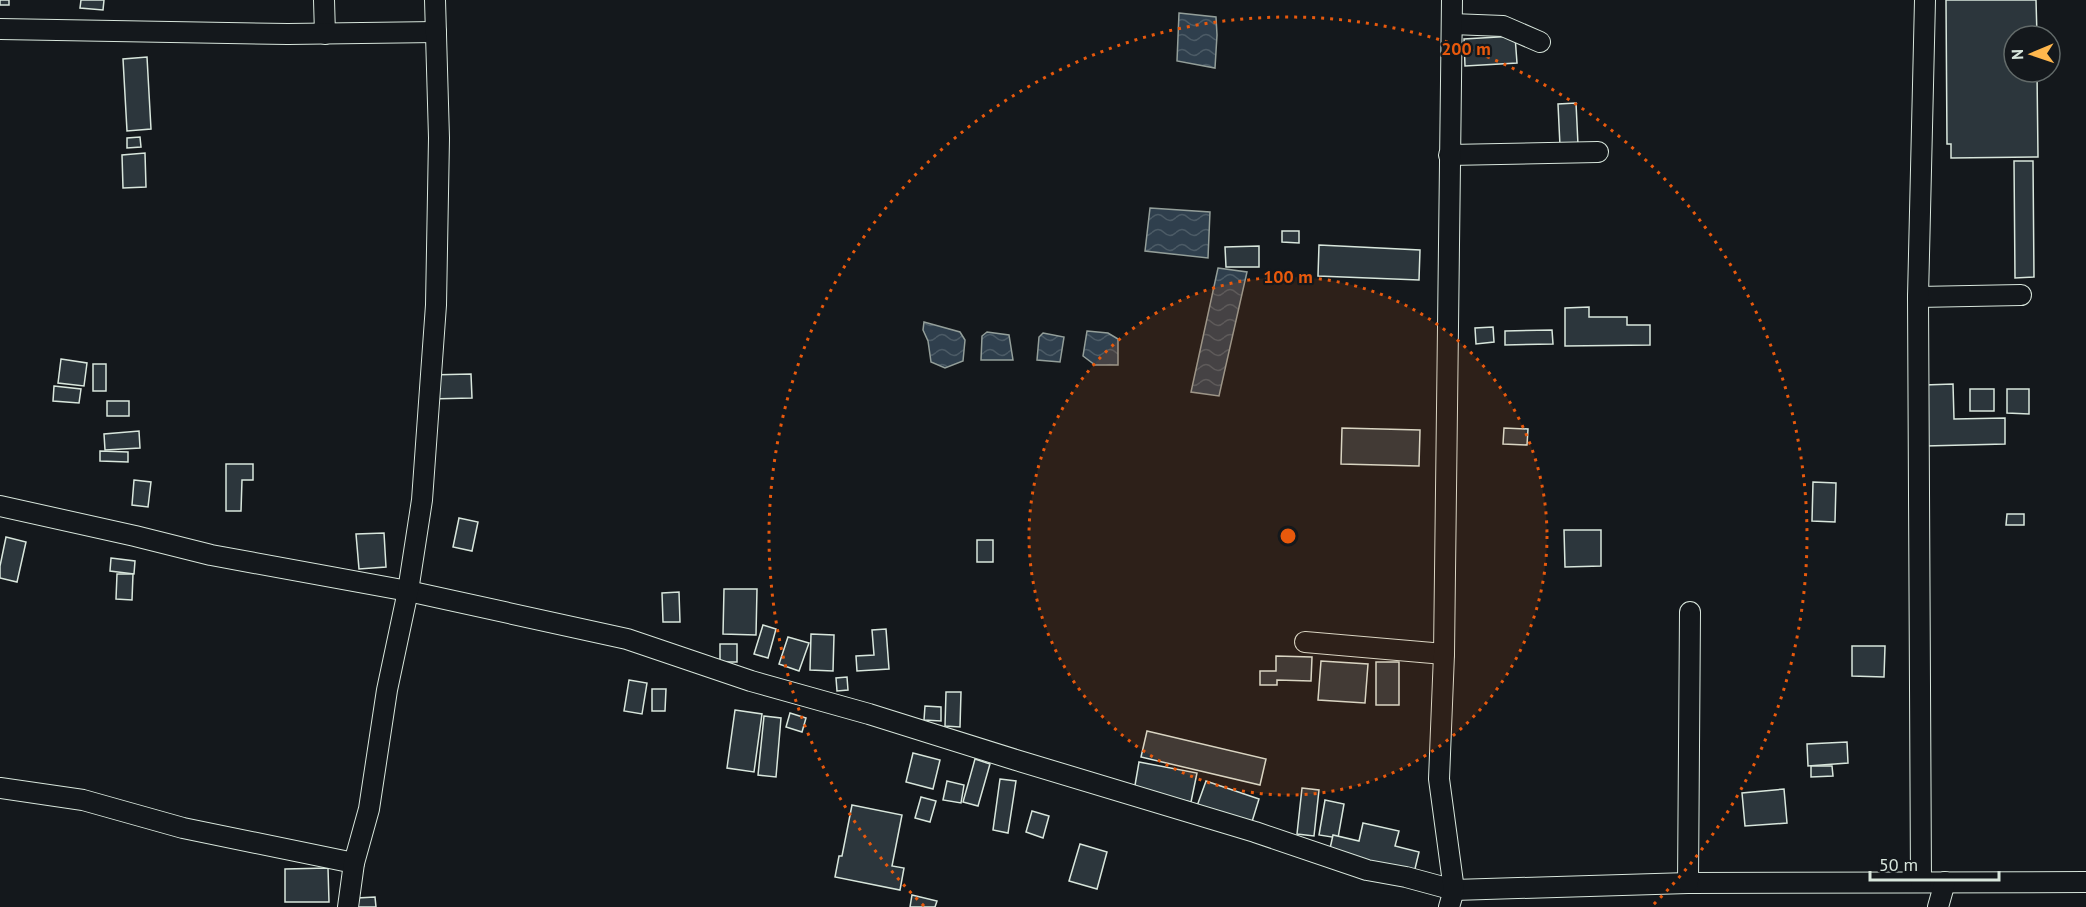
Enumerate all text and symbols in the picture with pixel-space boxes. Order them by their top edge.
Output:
north arrow [2002,24,2062,84]
text: 200 m [1441,37,1491,60]
text: N [2007,49,2027,60]
text: 100 m [1263,265,1313,288]
centre of rings [1278,526,1298,546]
scale bar [1870,844,1999,882]
text: 50 m [1879,853,1918,876]

